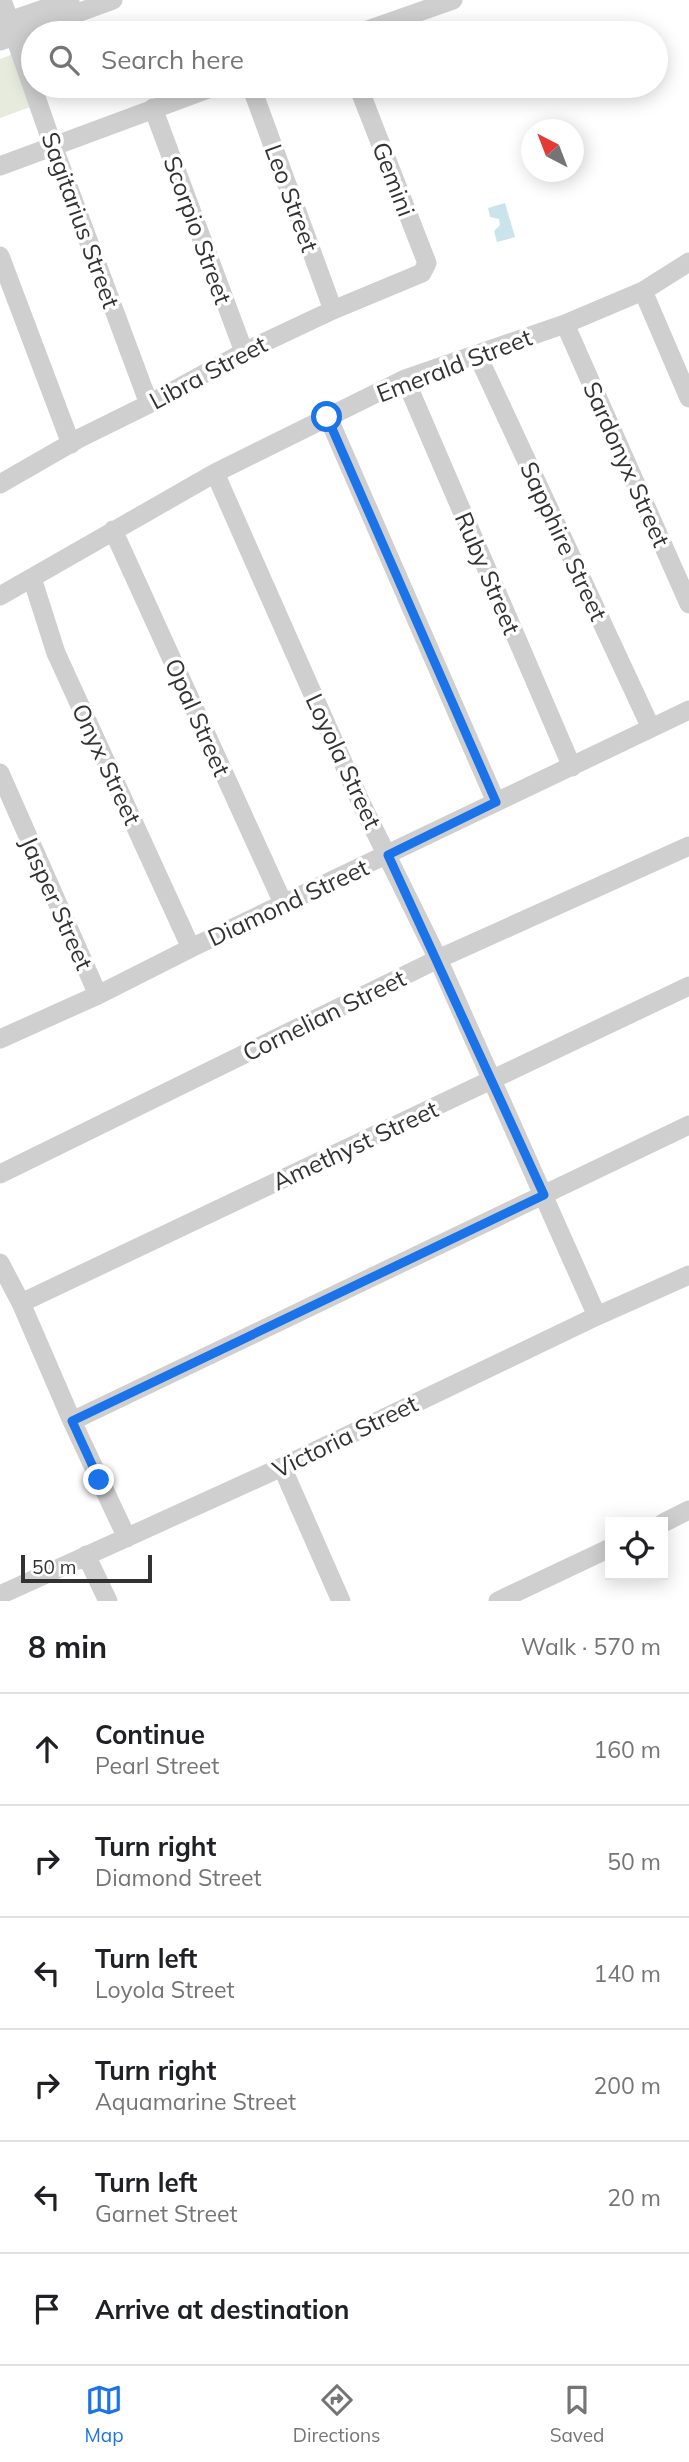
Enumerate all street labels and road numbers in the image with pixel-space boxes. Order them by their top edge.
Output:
street label: Sagitarius Street [35,128,127,312]
street label: Gemini [366,138,422,220]
street label: Leo Street [259,140,325,256]
street label: Scorpio Street [157,152,239,308]
street label: Emerald Street [372,322,536,408]
street label: Libra Street [144,329,272,415]
street label: Sardonyx Street [577,377,677,551]
street label: Sapphire Street [514,457,614,625]
street label: Ruby Street [449,507,527,639]
street label: Opal Street [159,653,237,781]
street label: Loyola Street [300,689,388,833]
street label: Onyx Street [66,699,148,829]
street label: Jasper Street [14,832,100,974]
street label: Diamond Street [203,852,373,952]
street label: Cornelian Street [238,963,410,1067]
street label: Amethyst Street [267,1093,443,1197]
street label: Victoria Street [268,1388,422,1484]

